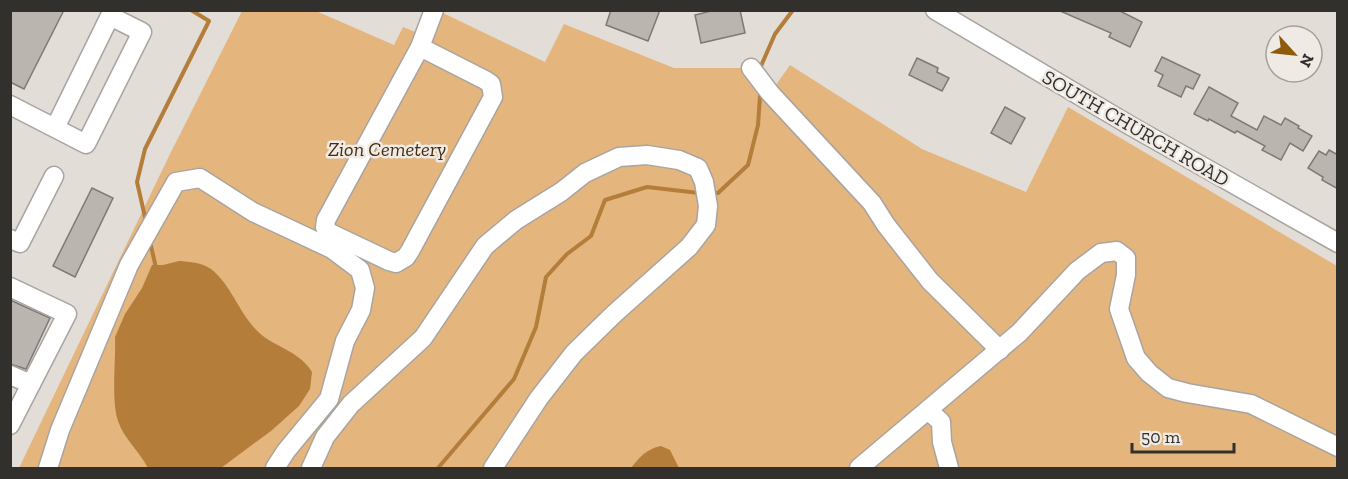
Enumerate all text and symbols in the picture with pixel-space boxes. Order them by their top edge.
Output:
north arrow [1264,24,1324,84]
text: N [1296,51,1318,70]
street label: SOUTH CHURCH ROAD [1038,65,1234,191]
park label: Zion Cemetery [328,137,446,161]
scale bar [1132,416,1234,454]
text: 50 m [1141,426,1181,448]

